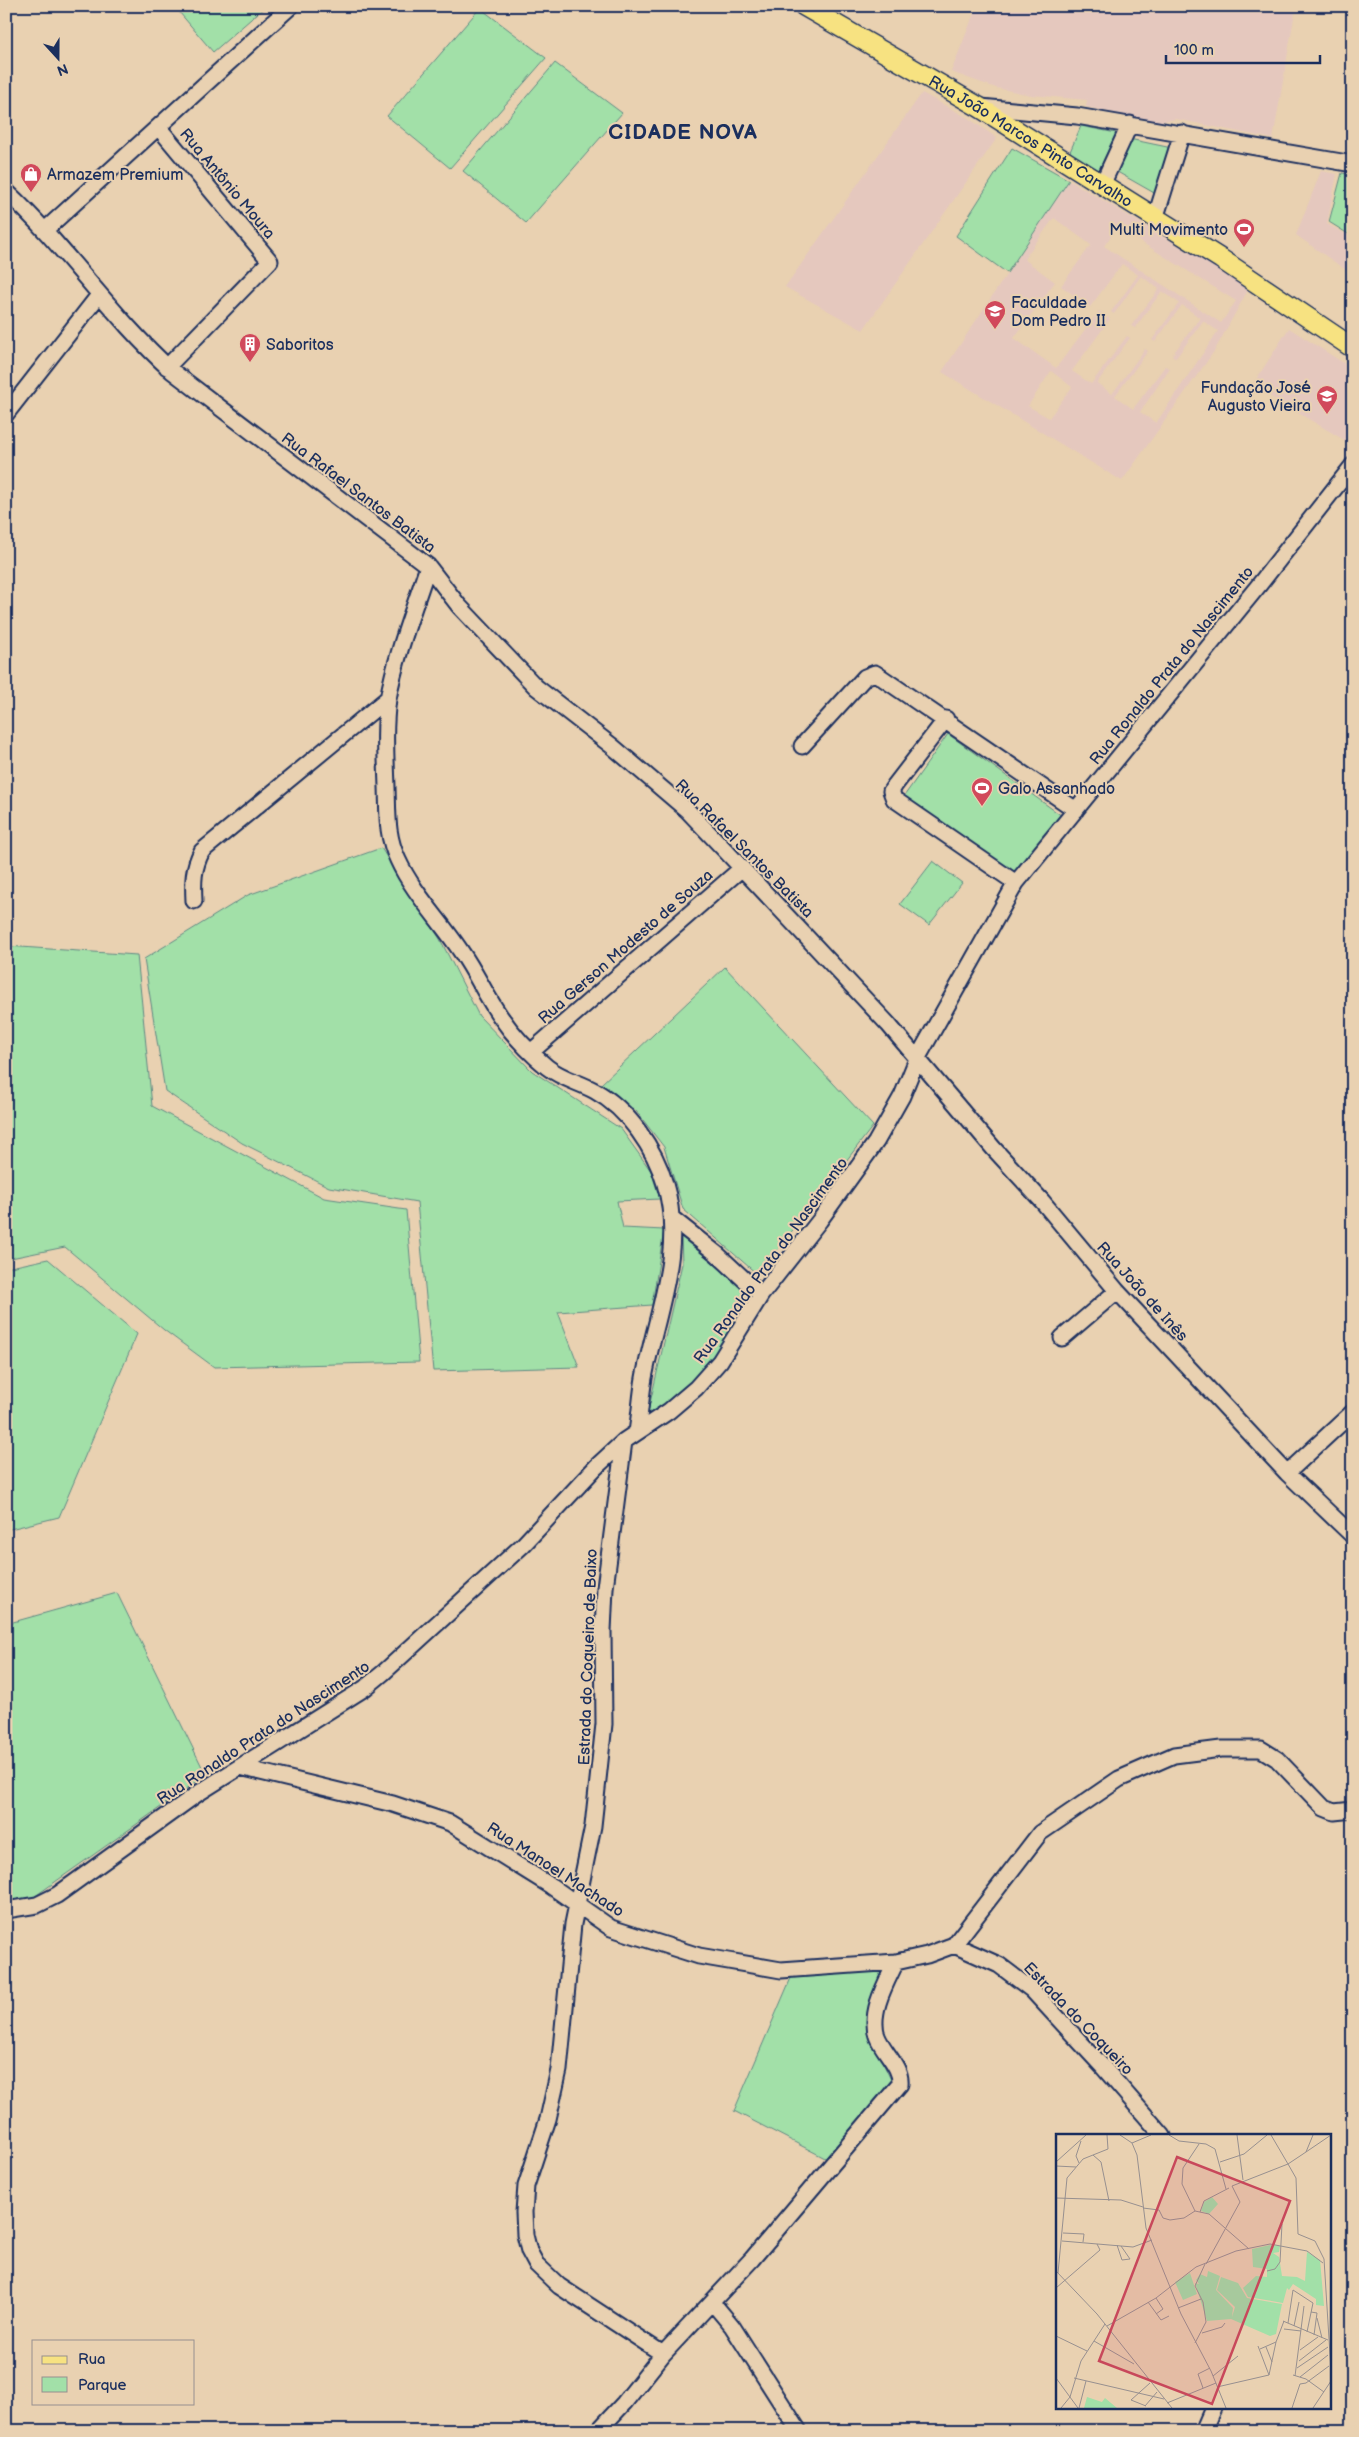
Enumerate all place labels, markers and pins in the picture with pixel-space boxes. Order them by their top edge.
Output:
shop icon: Armazem Premium [19,162,43,193]
place label: Armazem Premium [47,166,183,185]
sports icon: Multi Movimento [1232,217,1256,248]
place label: Multi Movimento [1109,221,1228,240]
place label: Faculdade Dom Pedro II [1011,294,1106,331]
school or university icon: Faculdade Dom Pedro II [983,299,1007,330]
building icon: Saboritos [238,332,262,363]
place label: Saboritos [266,336,334,355]
place label: Fundação José Augusto Vieira [1201,379,1311,416]
school or university icon: Fundação José Augusto Vieira [1315,384,1339,415]
sports icon: Galo Assanhado [970,776,994,807]
place label: Galo Assanhado [998,780,1115,799]

